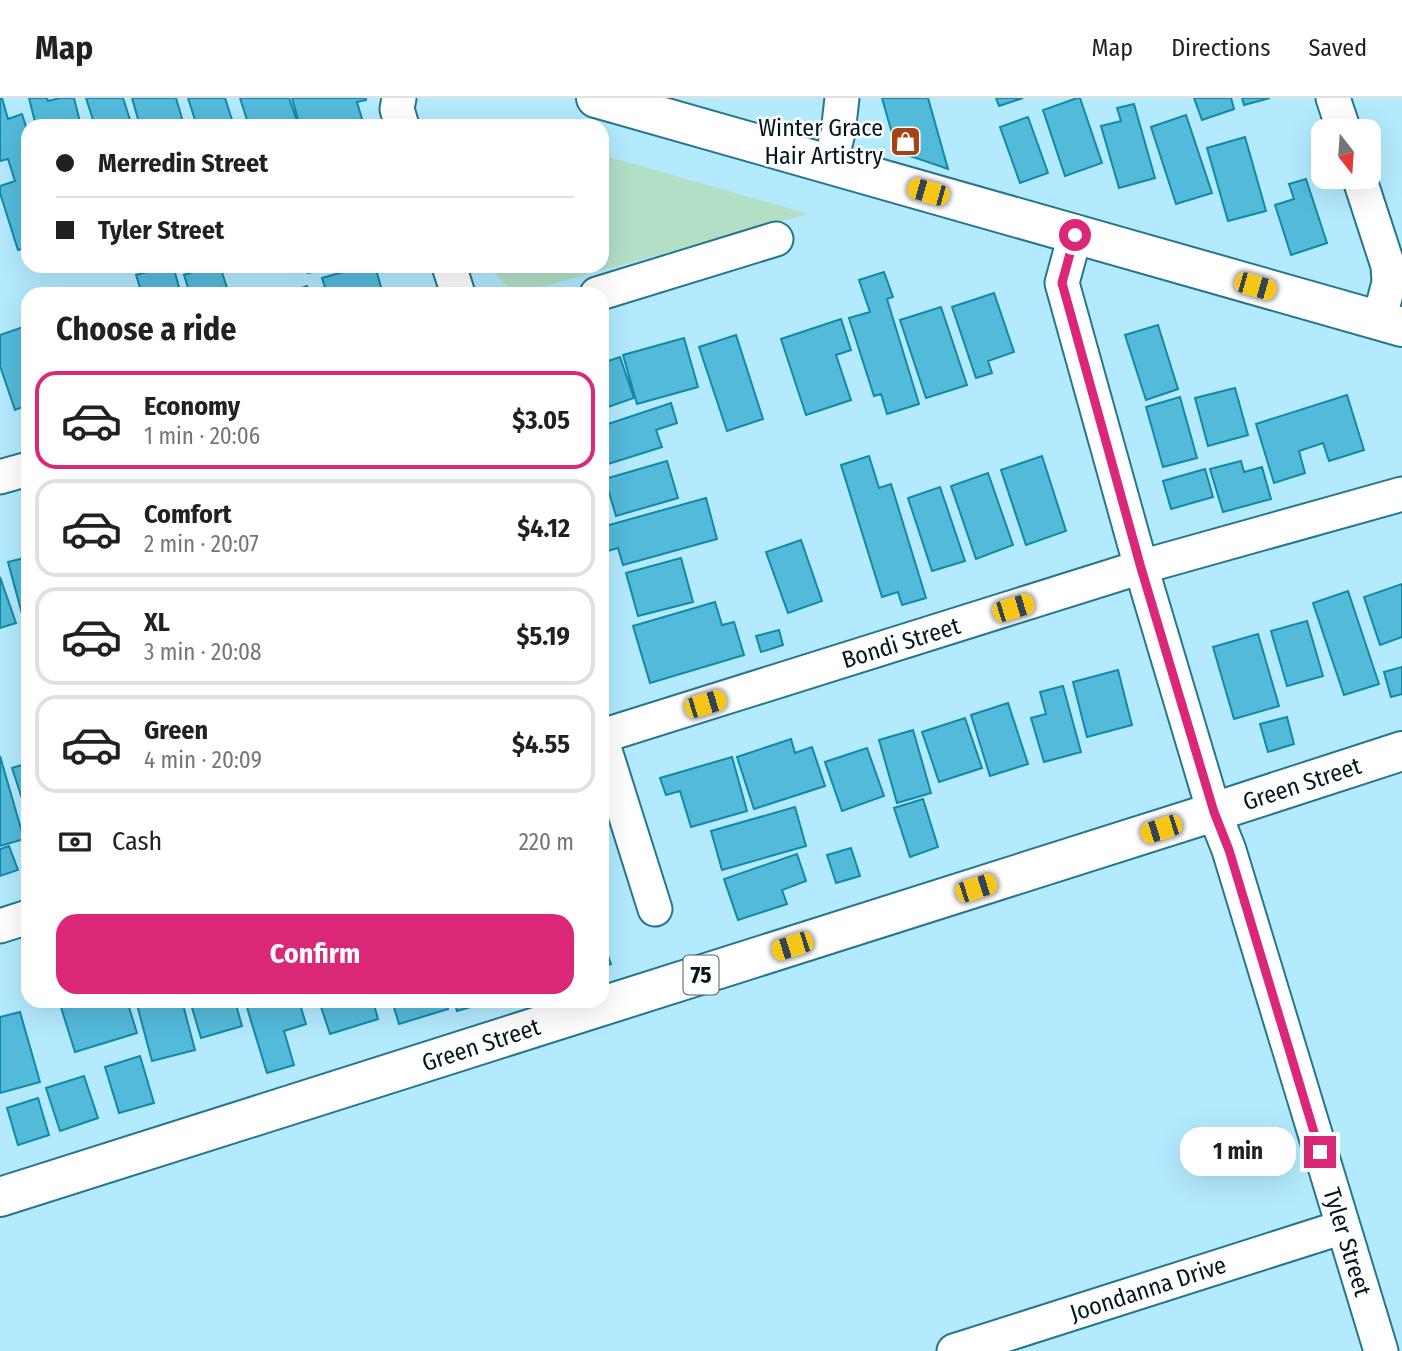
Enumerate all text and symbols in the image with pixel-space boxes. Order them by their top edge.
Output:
text: Map [35,28,93,68]
text: Map [1092,34,1133,62]
text: Directions [1171,34,1270,62]
text: Saved [1308,34,1367,62]
place label: Winter Grace Hair Artistry [758,114,883,170]
north arrow [1311,119,1381,189]
map controls [1311,119,1381,189]
shop icon: Winter Grace Hair Artistry [889,125,923,159]
text: Merredin Street [98,148,268,179]
car [905,176,952,208]
text: Tyler Street [98,215,224,246]
route start [1059,219,1091,251]
car [1232,270,1279,302]
text: Choose a ride [56,310,237,348]
icon: car [60,389,123,452]
text: Economy [144,391,240,422]
text: $3.05 [512,405,570,436]
text: 1 min · 20:06 [144,422,260,450]
icon: car [60,497,123,560]
text: Comfort [144,499,232,530]
text: $4.12 [517,513,570,544]
text: 2 min · 20:07 [144,530,259,558]
car [990,592,1037,624]
icon: car [60,605,123,668]
text: XL [144,607,170,638]
street label: Bondi Street [839,612,964,674]
text: $5.19 [516,621,570,652]
text: 3 min · 20:08 [144,638,262,666]
car [682,688,729,720]
icon: car [60,713,123,776]
text: Green [144,715,208,746]
text: $4.55 [512,729,570,760]
text: 4 min · 20:09 [144,746,262,774]
street label: Green Street [1239,752,1365,816]
car [1138,813,1185,845]
icon: cash [56,823,94,861]
text: Cash [112,826,162,857]
text: 220 m [519,828,574,856]
car [953,872,1000,904]
button: Confirm [56,914,574,994]
car [769,930,816,962]
road number: 75 [684,956,718,995]
street label: Green Street [418,1013,544,1077]
callout: 1 min [1180,1128,1296,1176]
route end [1304,1136,1336,1168]
text: 1 min [1213,1137,1263,1165]
street label: Tyler Street [1317,1184,1377,1300]
street label: Joondanna Drive [1066,1251,1230,1327]

